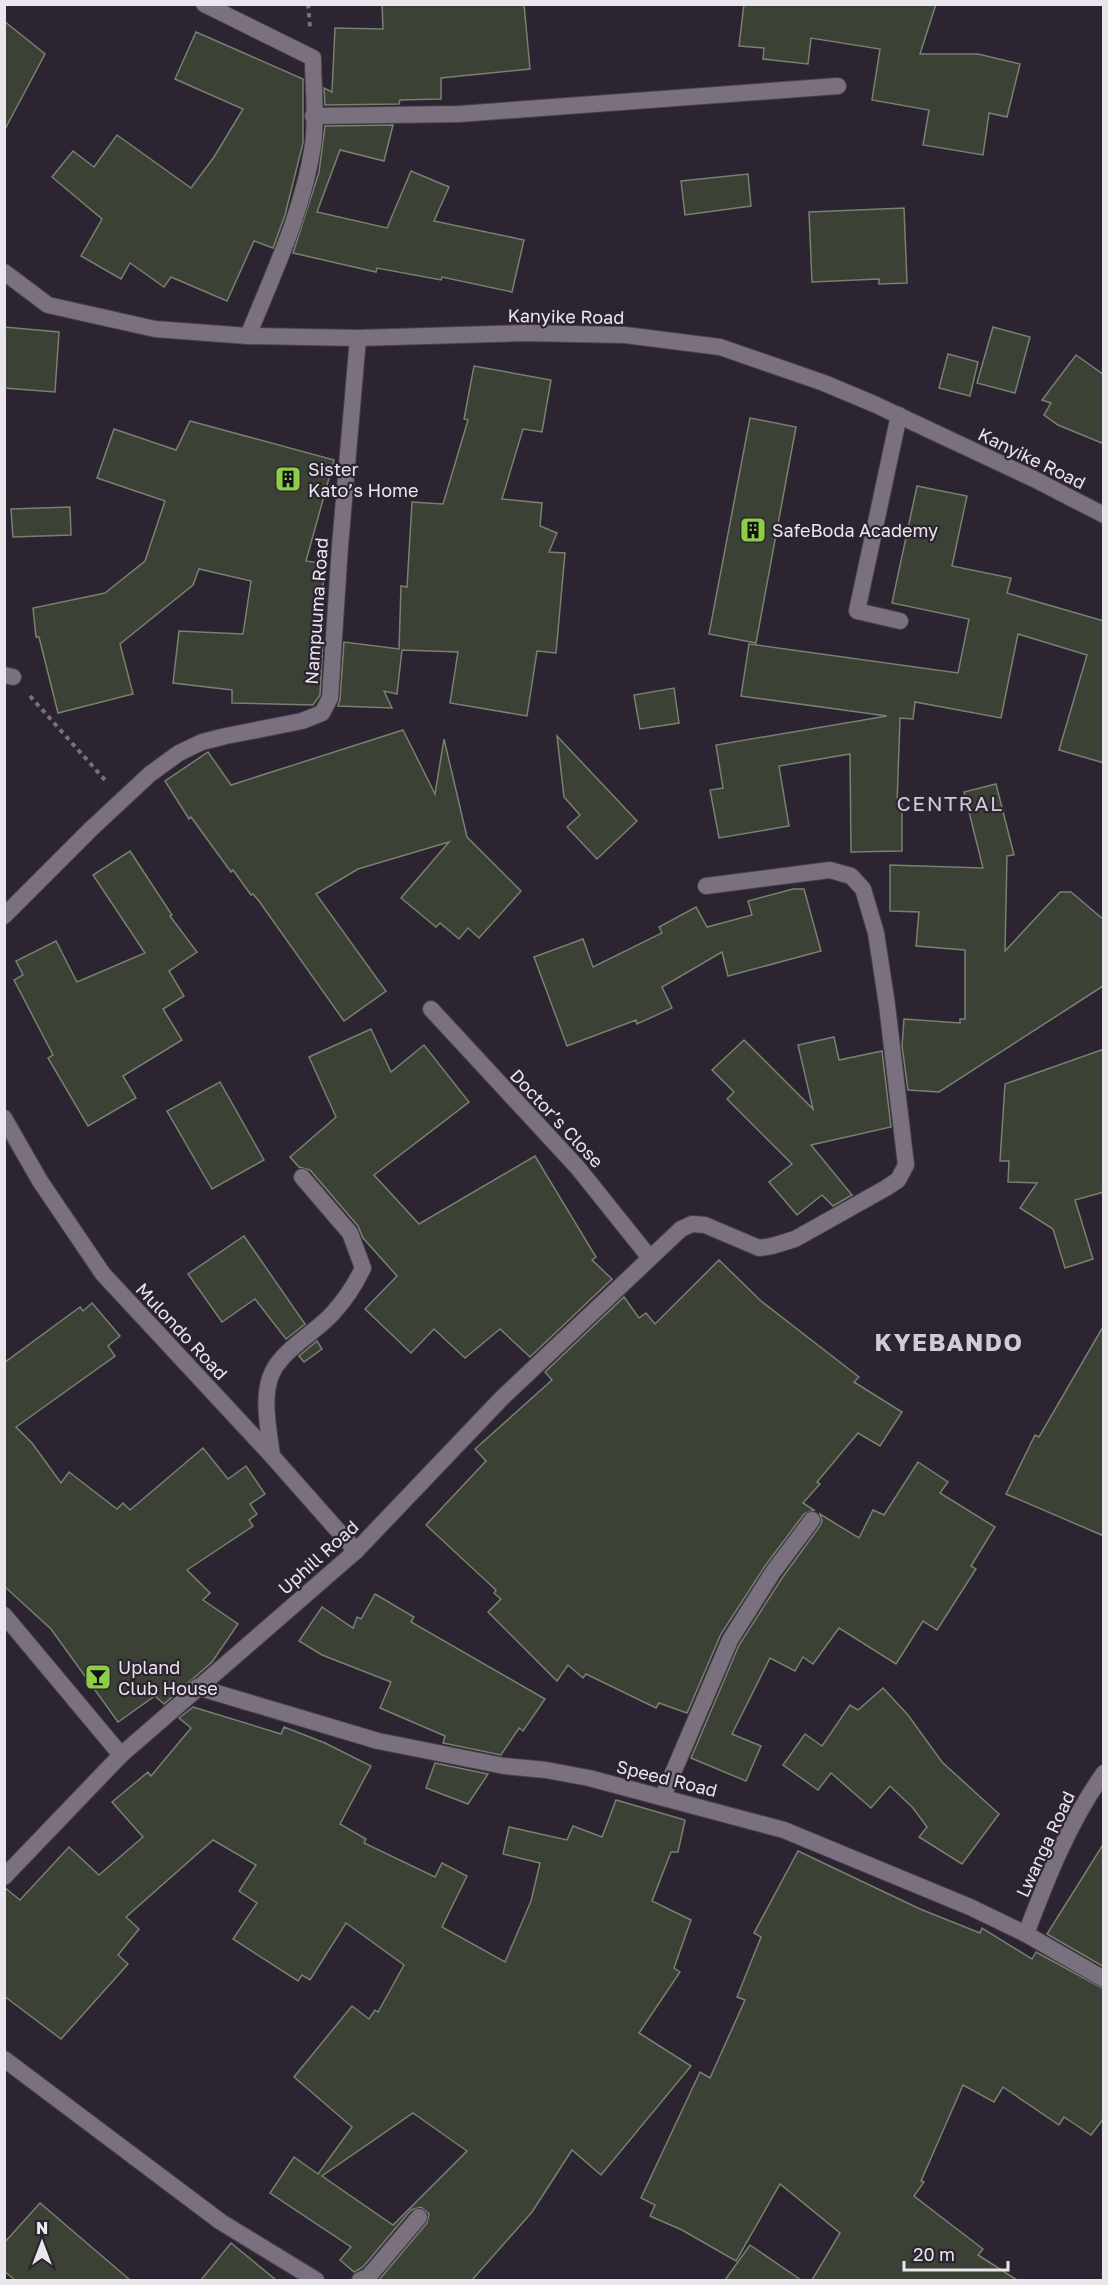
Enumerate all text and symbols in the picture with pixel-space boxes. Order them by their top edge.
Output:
street label: Kanyike Road [507,304,625,328]
street label: Kanyike Road [975,422,1089,494]
place label: Sister Kato’s Home [308,458,418,501]
building icon: Sister Kato’s Home [273,464,303,494]
building icon: SafeBoda Academy [738,515,768,545]
place label: SafeBoda Academy [772,519,938,541]
street label: Nampuuma Road [300,537,332,685]
district label: CENTRAL [897,790,1003,816]
street label: Doctor’s Close [506,1064,608,1172]
street label: Mulondo Road [132,1278,232,1384]
district label: KYEBANDO [875,1327,1023,1356]
street label: Uphill Road [273,1515,363,1599]
place label: Upland Club House [118,1656,218,1699]
bar icon: Upland Club House [83,1662,113,1692]
street label: Speed Road [614,1755,720,1801]
street label: Lwanga Road [1011,1787,1079,1901]
north arrow [12,2213,72,2273]
text: N [36,2218,48,2238]
scale bar [904,2234,1008,2272]
text: 20 m [913,2243,955,2265]

